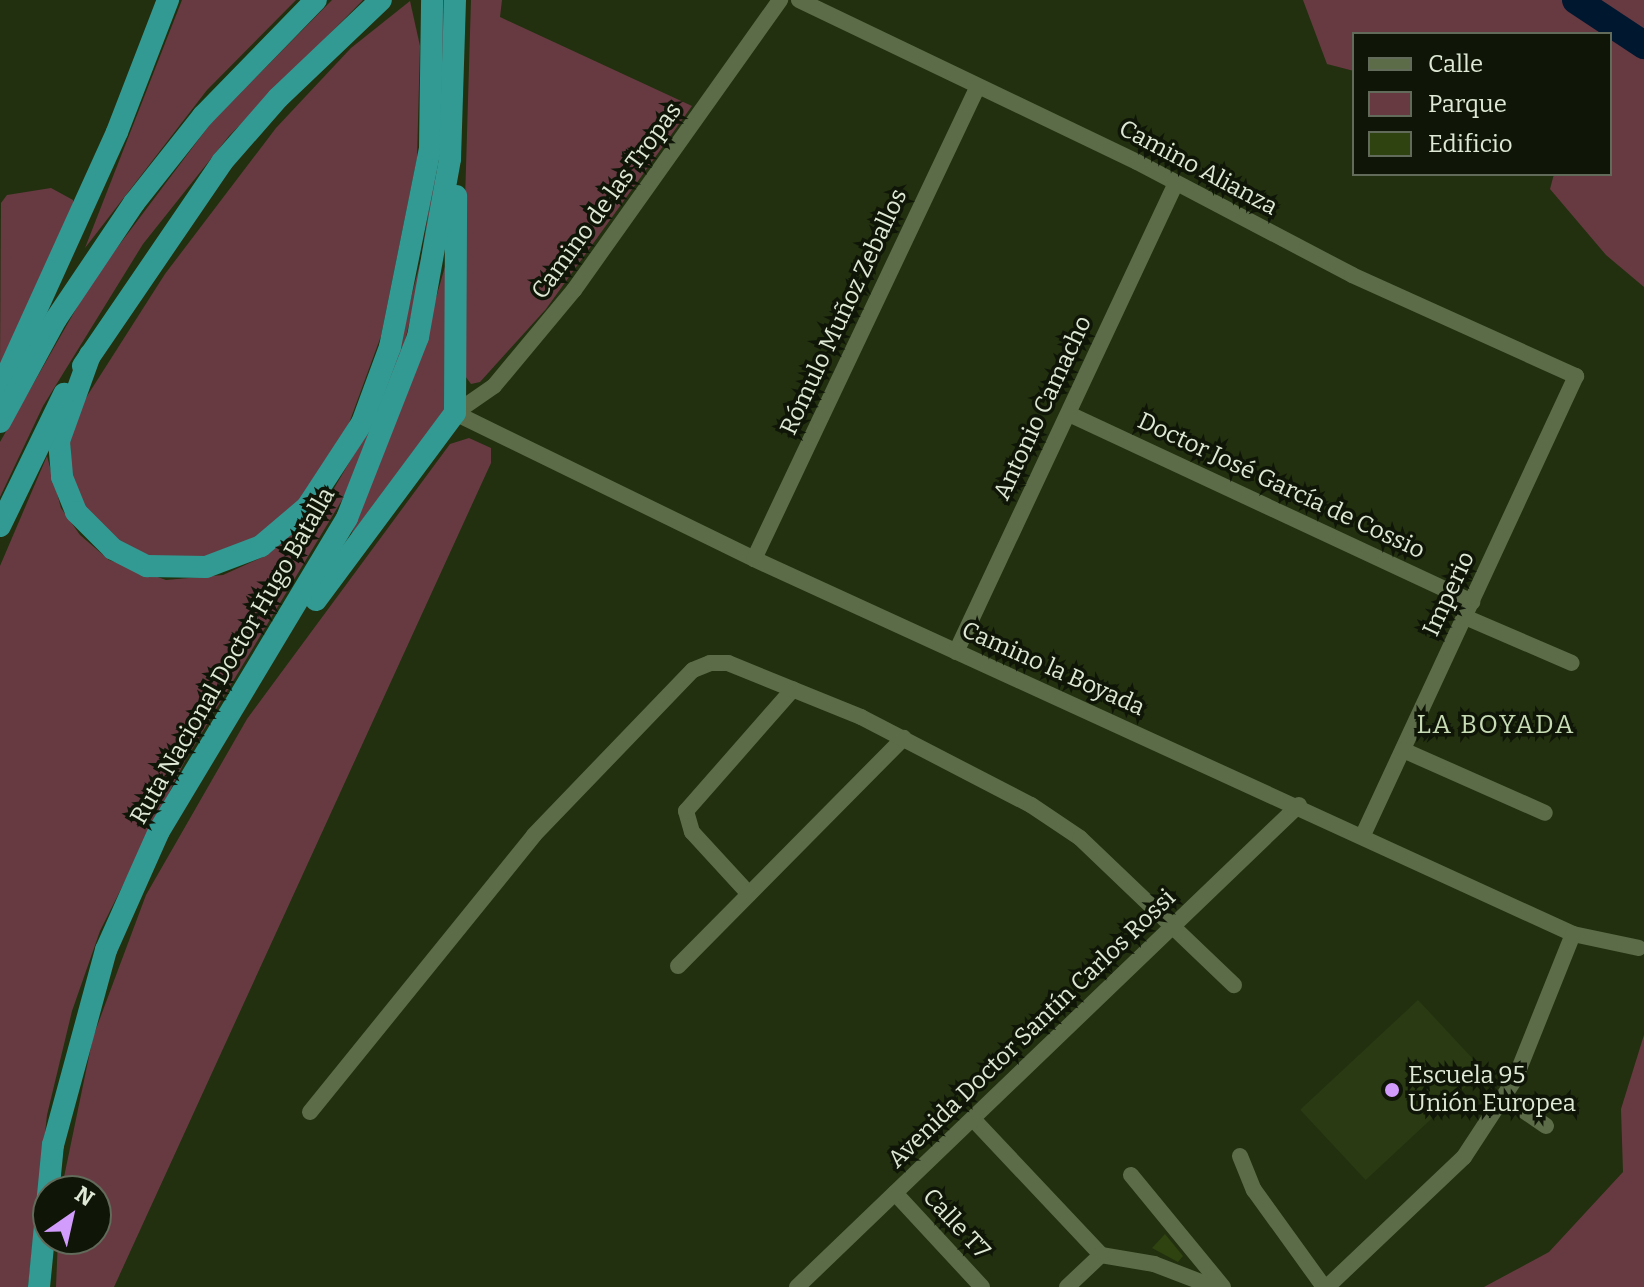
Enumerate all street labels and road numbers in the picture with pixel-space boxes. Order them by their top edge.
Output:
street label: Camino de las Tropas [526,97,688,305]
street label: Camino Alianza [1114,114,1282,222]
street label: Rómulo Muñoz Zeballos [774,185,914,439]
street label: Antonio Camacho [988,311,1098,505]
street label: Doctor José García de Cossio [1133,407,1429,565]
street label: Ruta Nacional Doctor Hugo Batalla [125,483,341,829]
street label: Imperio [1417,547,1481,641]
street label: Camino la Boyada [957,616,1149,722]
street label: Avenida Doctor Santín Carlos Rossi [882,884,1182,1174]
street label: Calle T7 [916,1183,996,1265]

